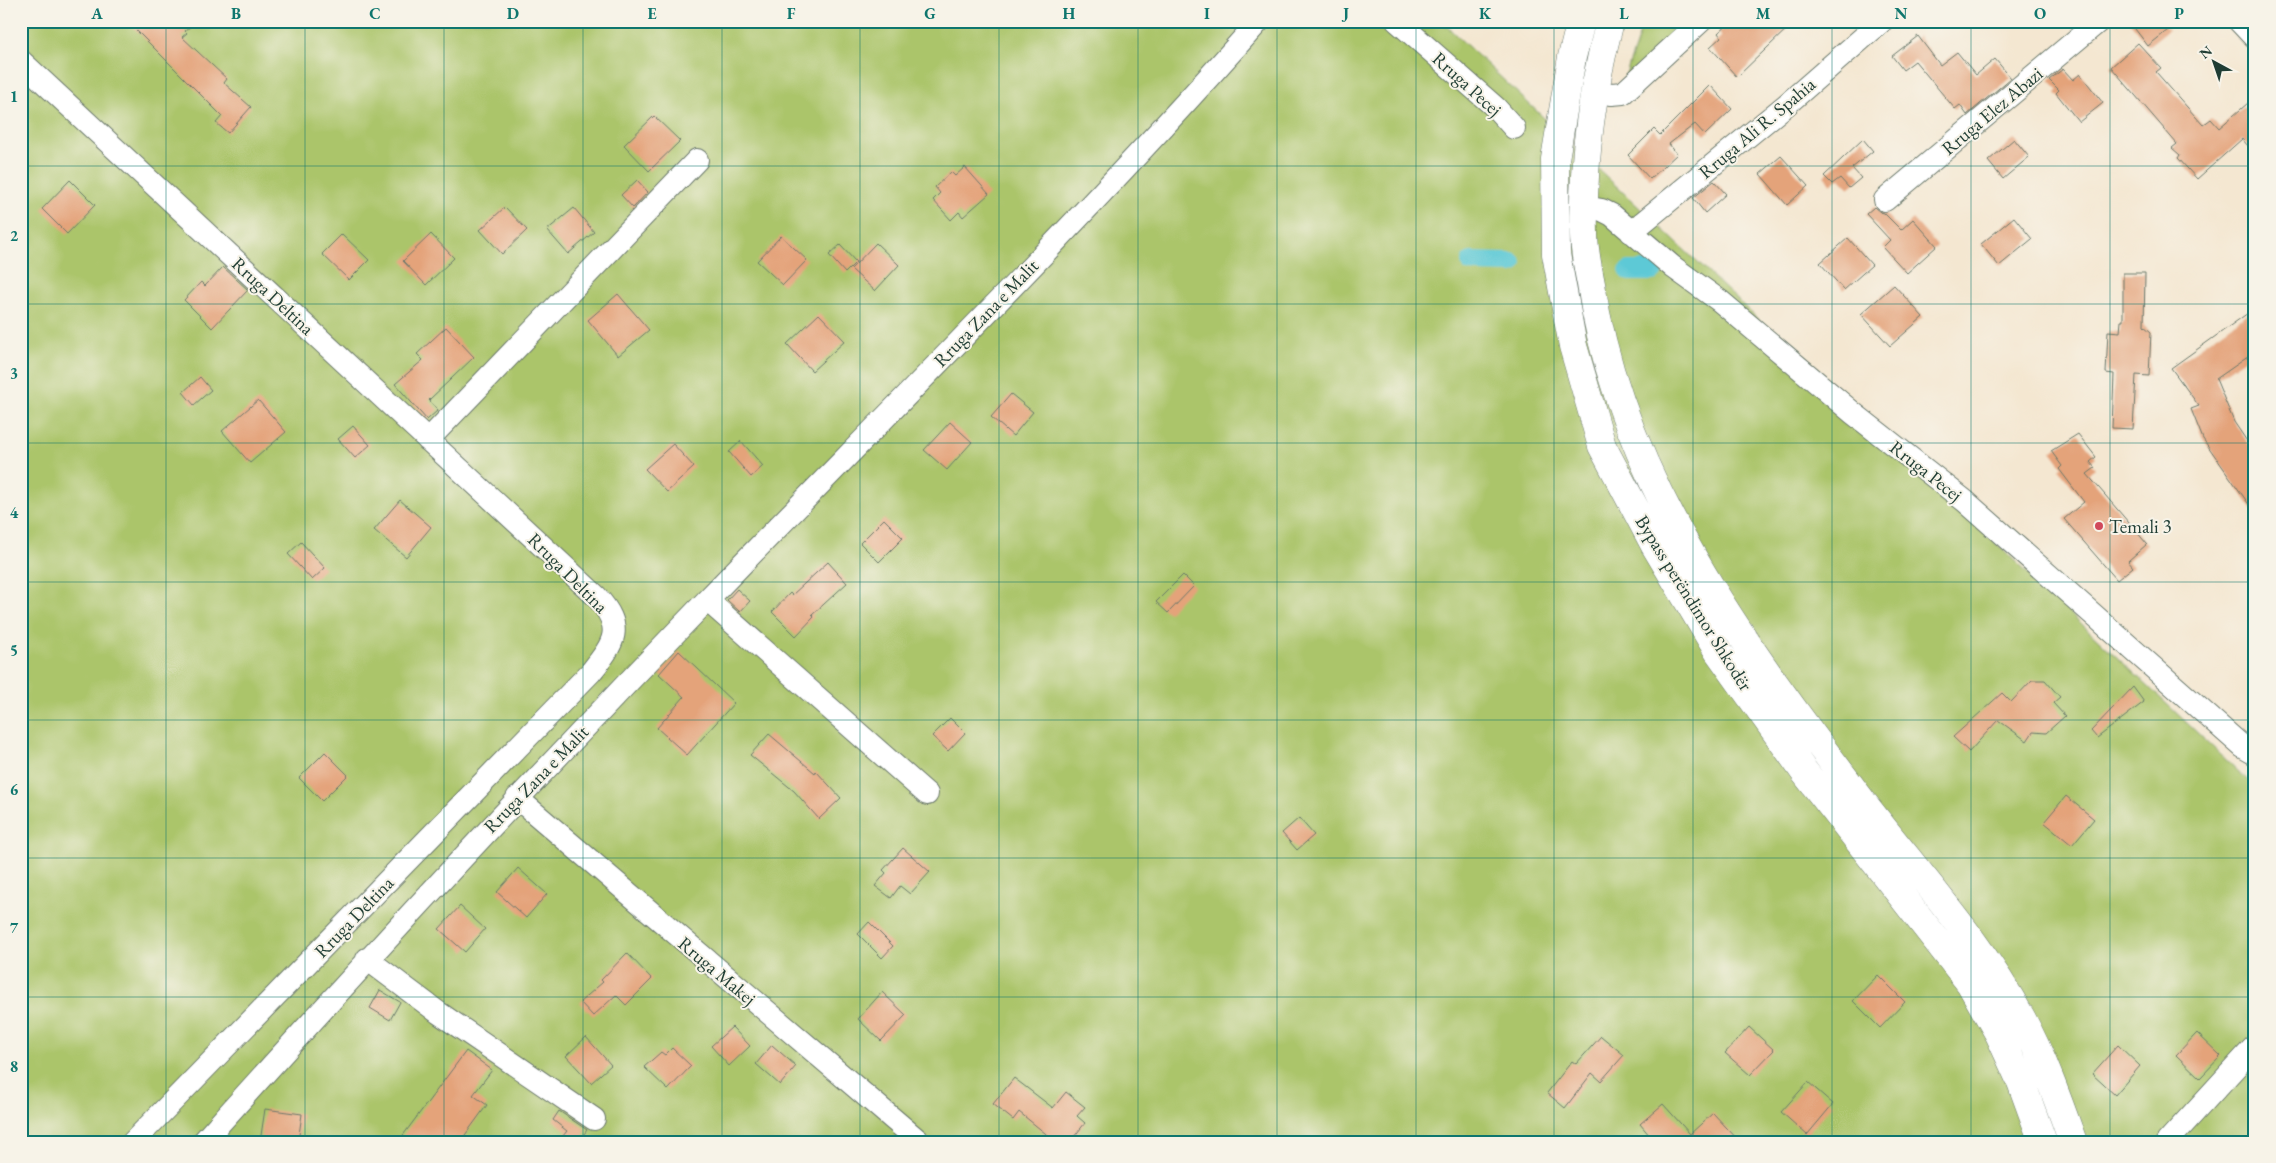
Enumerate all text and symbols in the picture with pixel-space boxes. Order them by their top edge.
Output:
text: A [90,3,103,24]
text: B [231,3,241,24]
text: C [369,3,381,24]
text: D [507,3,519,24]
text: E [647,3,657,24]
text: F [787,3,796,24]
text: G [924,3,936,24]
text: H [1063,3,1076,24]
text: I [1204,3,1210,24]
text: J [1341,3,1349,24]
text: K [1479,3,1492,24]
text: L [1619,3,1629,24]
text: M [1756,3,1771,24]
text: N [1895,3,1908,24]
text: O [2034,3,2046,24]
text: P [2174,3,2184,24]
north arrow [2188,38,2238,88]
text: N [2196,41,2216,63]
street label: Rruga Pecej [1427,46,1507,122]
street label: Rruga Elez Abazi [1936,61,2048,161]
street label: Rruga Ali R. Spahia [1693,71,1821,184]
text: 1 [10,86,18,107]
text: 2 [10,225,19,246]
street label: Rruga Deltina [226,251,320,341]
street label: Rruga Zana e Malit [928,254,1044,372]
text: 3 [10,363,18,384]
street label: Rruga Pecej [1885,435,1967,507]
text: 4 [10,502,19,523]
street label: Bypass perëndimor Shkodër [1630,510,1759,696]
place label: Temali 3 [2109,514,2172,539]
marker: Temali 3 [2093,520,2105,532]
street label: Rruga Deltina [522,527,614,619]
text: 5 [10,640,18,661]
street label: Rruga Zana e Malit [478,720,594,838]
text: 6 [10,779,19,800]
street label: Rruga Deltina [309,871,399,963]
text: 7 [10,917,19,938]
street label: Rruga Makej [673,931,761,1011]
text: 8 [10,1056,18,1077]

